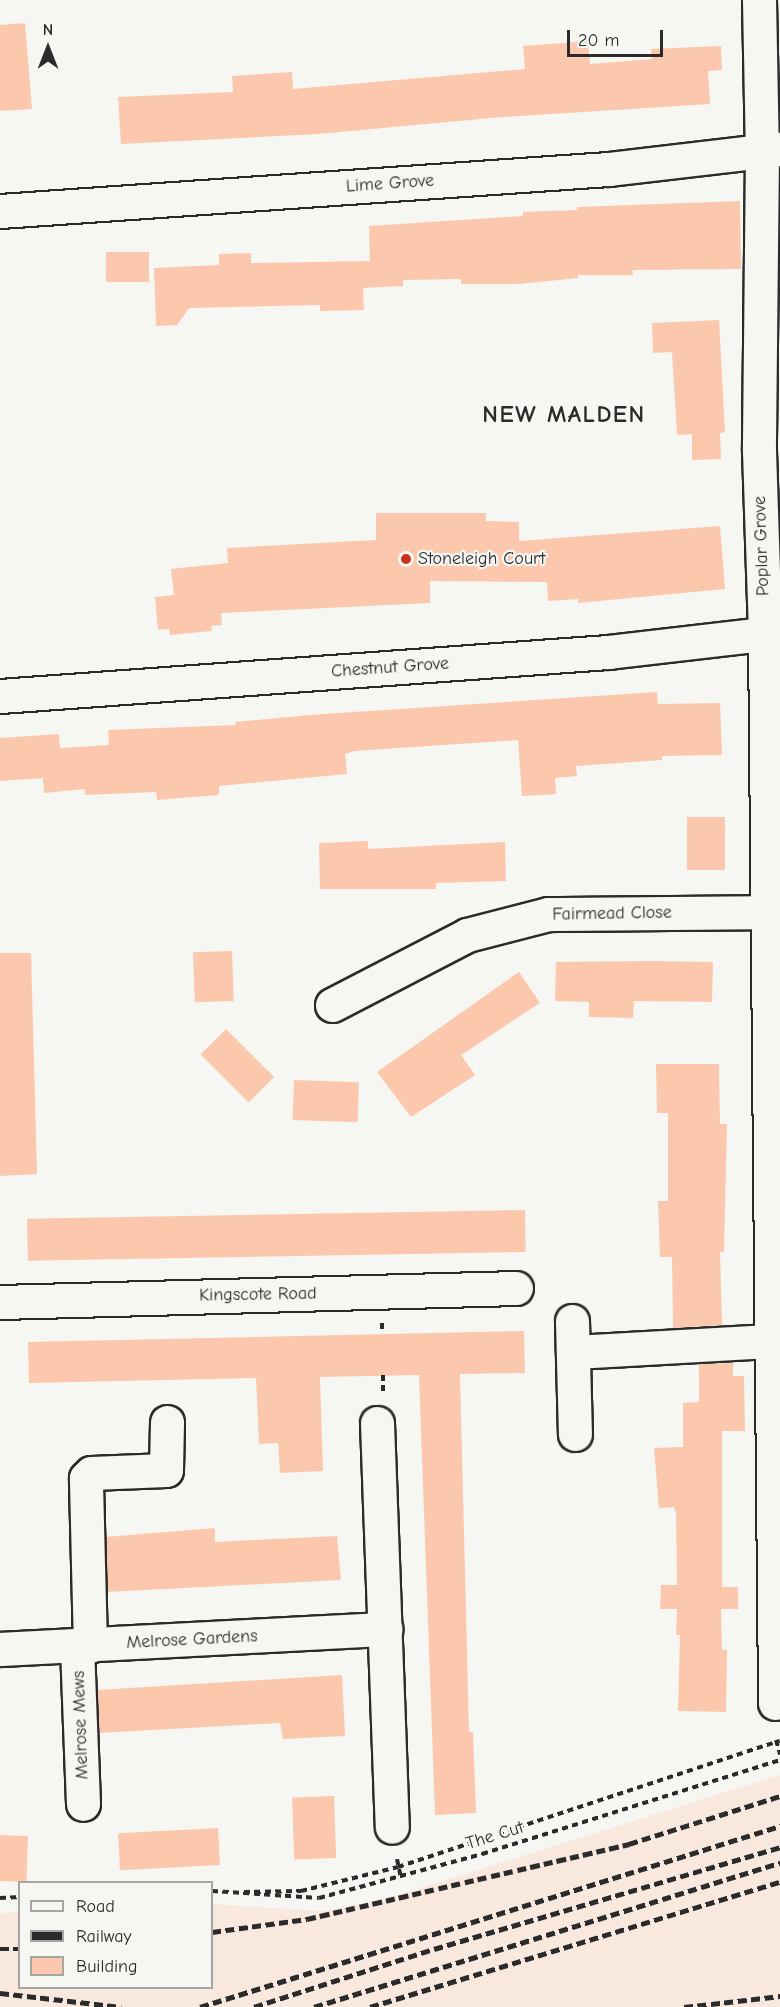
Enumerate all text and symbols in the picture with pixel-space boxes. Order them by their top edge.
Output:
north arrow [18,18,78,78]
scale bar [570,18,666,56]
text: N [43,21,53,39]
text: 20 m [578,30,619,51]
street label: Lime Grove [345,170,435,198]
district label: NEW MALDEN [482,401,646,429]
street label: Poplar Grove [749,496,775,596]
place label: Stoneleigh Court [418,548,545,570]
marker: Stoneleigh Court [399,552,413,566]
street label: Chestnut Grove [330,653,450,683]
street label: Fairmead Close [552,902,672,926]
street label: Kingscote Road [199,1283,317,1307]
street label: Melrose Gardens [126,1626,258,1654]
street label: Melrose Mews [68,1670,94,1780]
street label: The Cut [463,1817,527,1855]
legend [18,1881,213,1989]
text: Road [76,1896,115,1917]
text: Railway [76,1926,132,1947]
text: Building [76,1956,138,1977]

